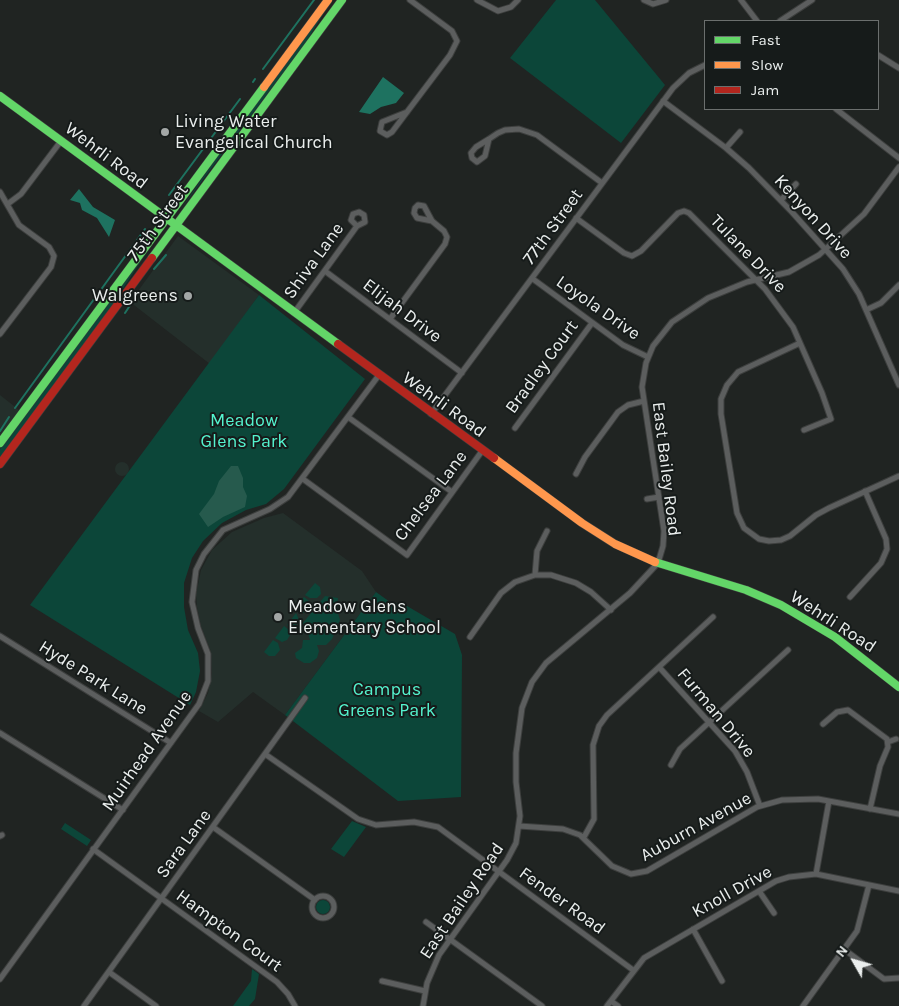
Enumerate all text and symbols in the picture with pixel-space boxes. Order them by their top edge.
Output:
legend [704,20,879,110]
text: Fast [751,31,780,49]
text: Slow [751,56,783,74]
text: Jam [751,81,779,99]
place label: Living Water Evangelical Church [175,111,333,154]
street label: Wehrli Road [60,118,152,194]
marker: Living Water Evangelical Church [159,126,171,138]
street label: Kenyon Drive [769,170,857,264]
street label: 75th Street [123,180,193,266]
street label: 77th Street [518,185,588,269]
street label: Tulane Drive [705,211,791,297]
street label: Shiva Lane [279,219,349,303]
street label: Loyola Drive [552,271,644,345]
street label: Elijah Drive [358,274,446,348]
place label: Walgreens [92,285,178,307]
marker: Walgreens [182,290,194,302]
street label: Bradley Court [501,316,583,418]
street label: Wehrli Road [398,367,490,443]
street label: East Bailey Road [647,401,685,537]
park label: Meadow Glens Park [201,410,287,452]
street label: Chelsea Lane [390,447,472,545]
street label: Wehrli Road [786,586,880,658]
place label: Meadow Glens Elementary School [288,596,441,638]
marker: Meadow Glens Elementary School [272,611,284,623]
street label: Hyde Park Lane [35,636,151,720]
street label: Furman Drive [672,664,760,762]
park label: Campus Greens Park [338,679,436,722]
street label: Muirhead Avenue [97,687,197,815]
street label: Auburn Avenue [637,788,755,866]
street label: Sara Lane [152,805,216,883]
street label: East Bailey Road [415,839,509,963]
street label: Knoll Drive [688,861,776,923]
street label: Fender Road [515,863,609,939]
street label: Hampton Court [172,885,286,977]
north arrow [829,936,879,986]
text: N [832,942,852,961]

